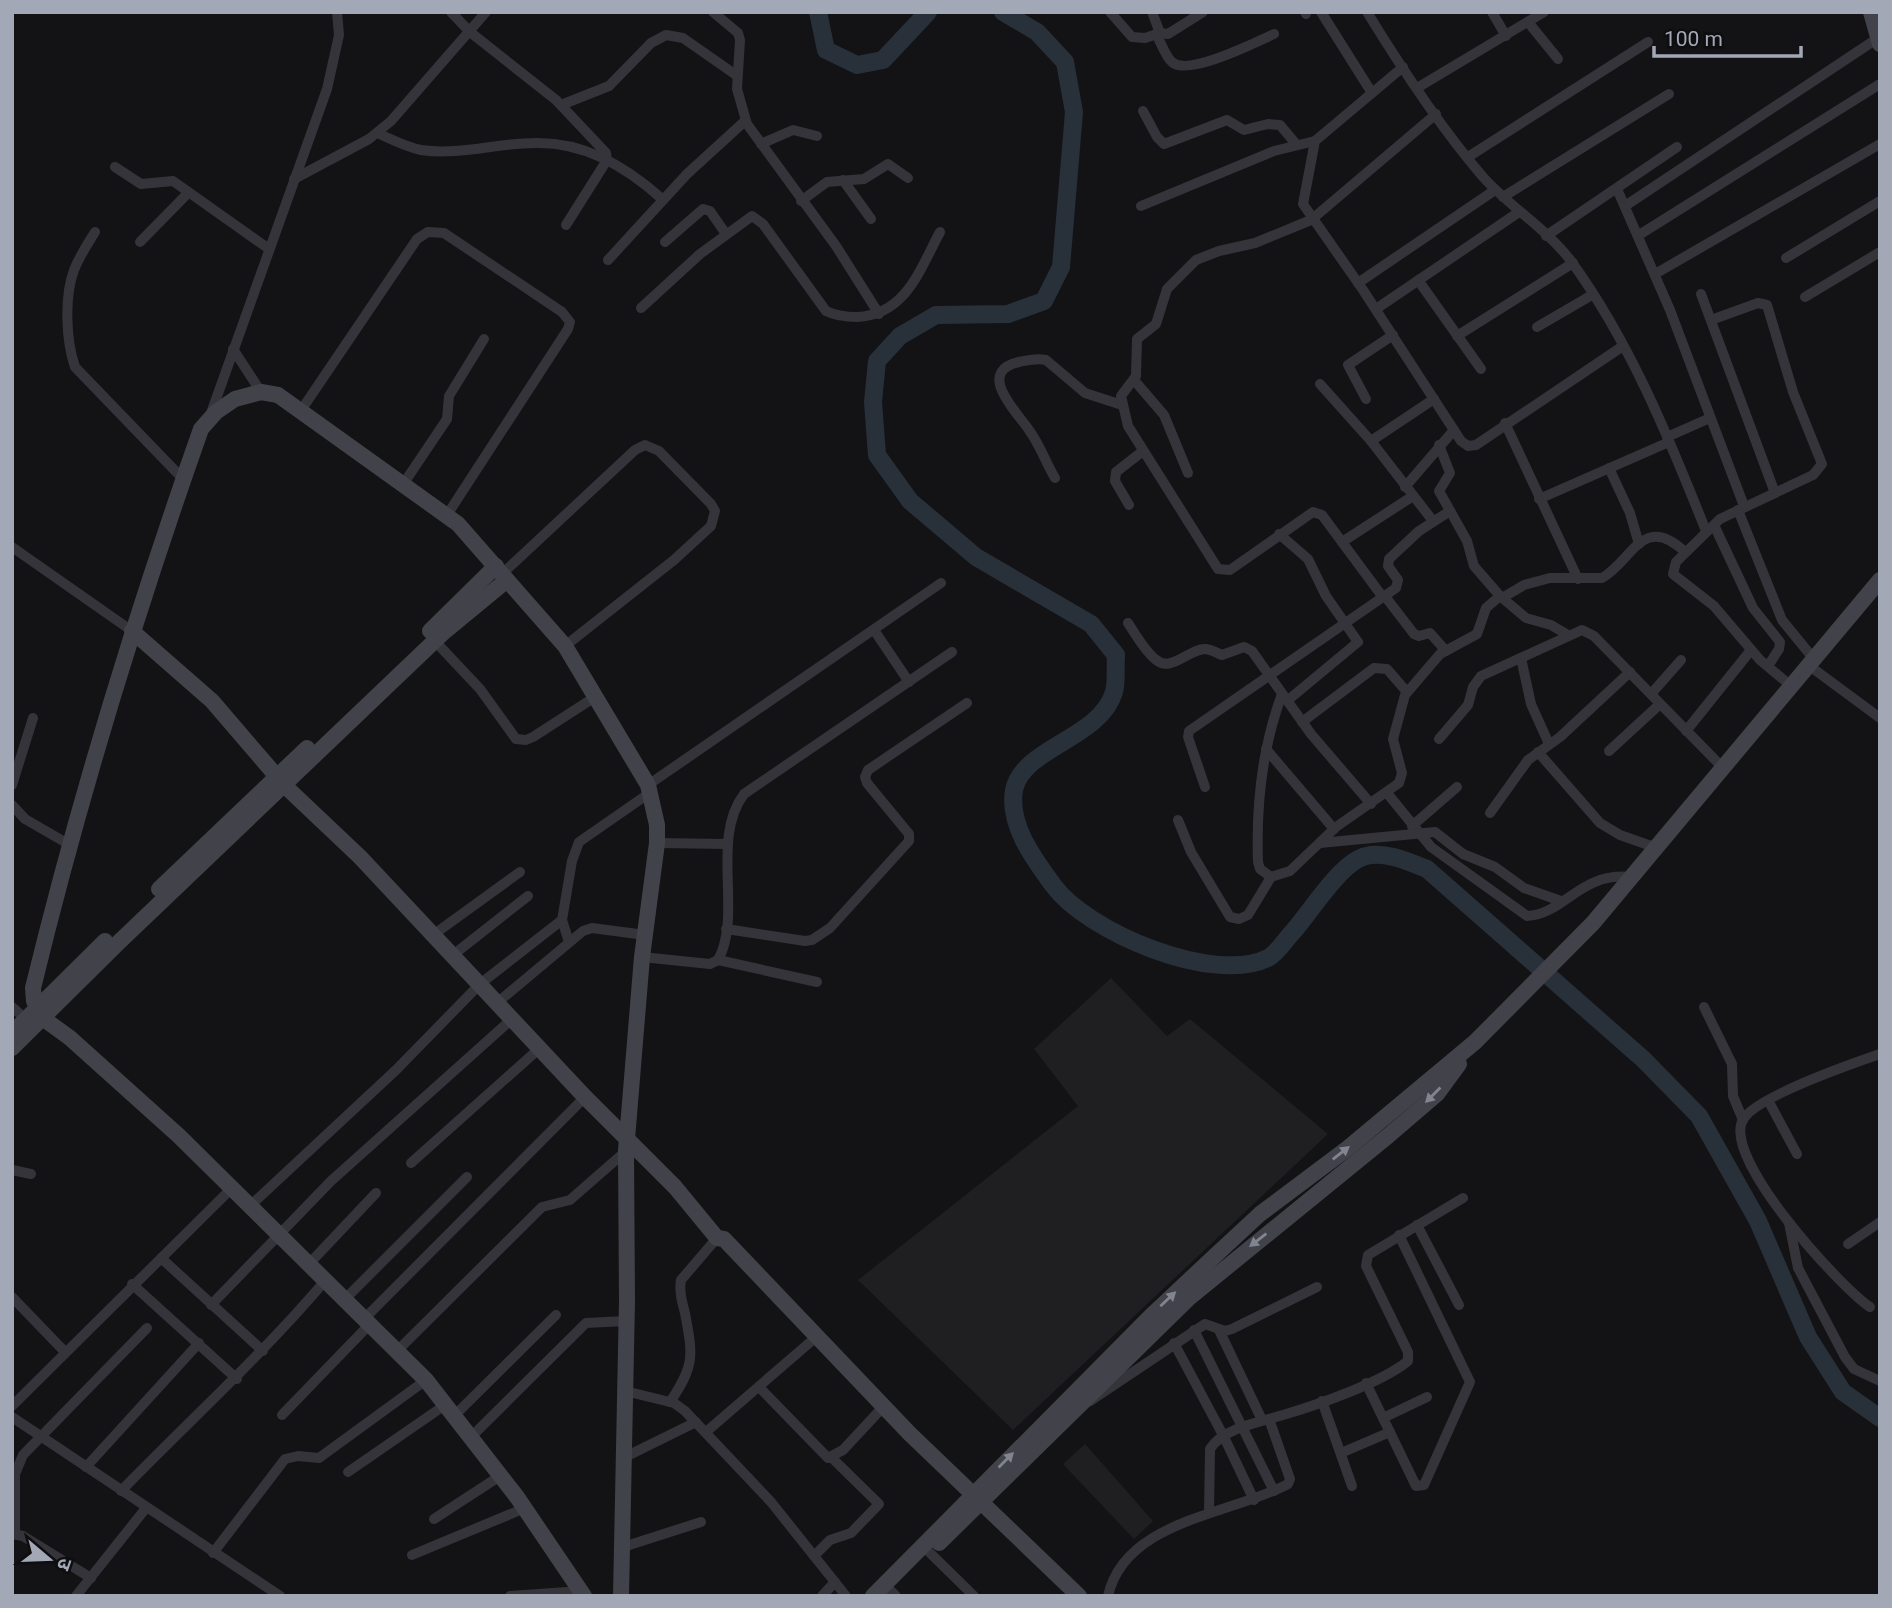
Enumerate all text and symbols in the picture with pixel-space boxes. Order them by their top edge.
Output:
scale bar [1654,14,1801,58]
text: 100 m [1664,27,1723,51]
one-way arrow [1425,1087,1442,1104]
one-way arrow [1332,1145,1350,1160]
one-way arrow [1249,1233,1267,1247]
one-way arrow [1159,1292,1176,1308]
one-way arrow [998,1451,1015,1468]
north arrow [14,1524,84,1594]
text: उ [52,1555,77,1574]

